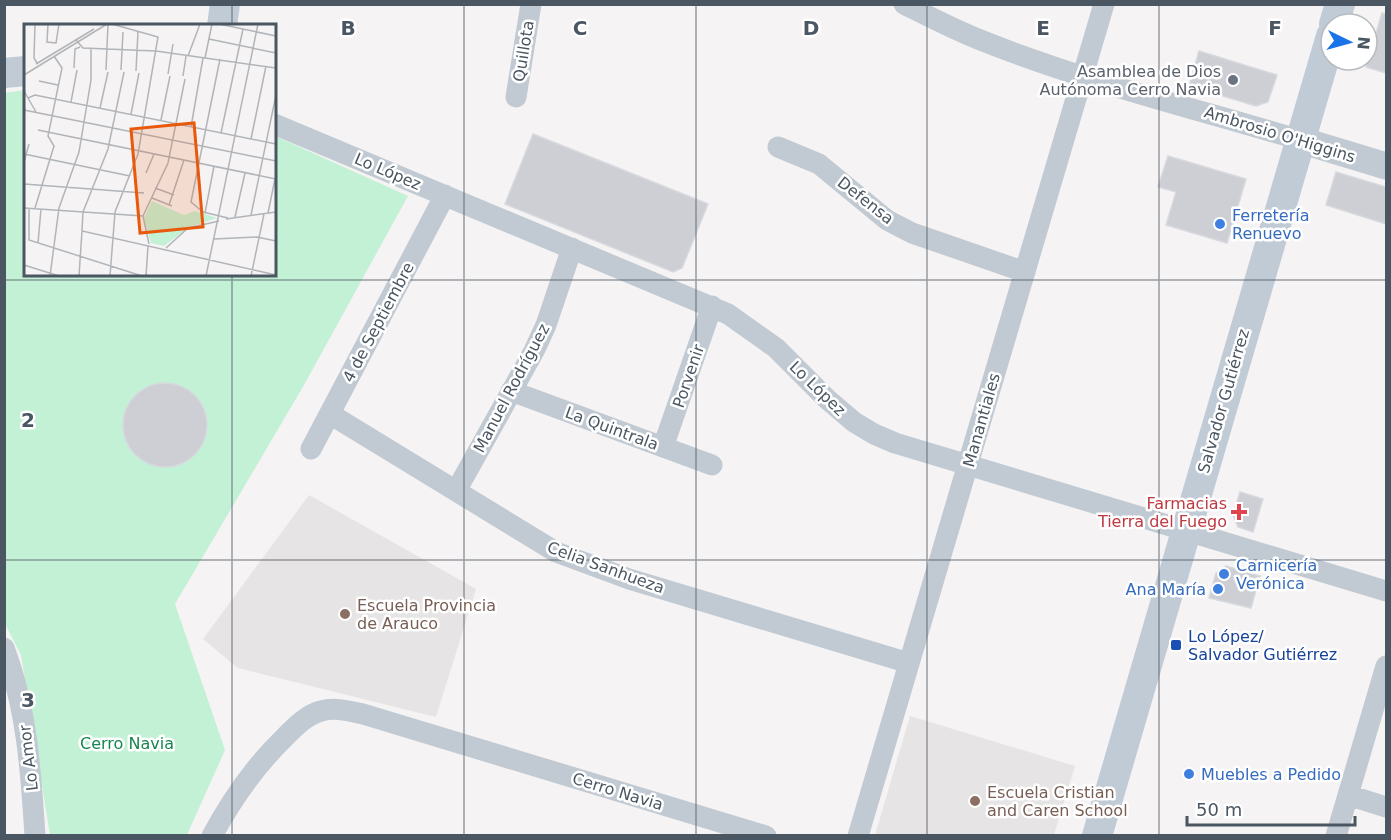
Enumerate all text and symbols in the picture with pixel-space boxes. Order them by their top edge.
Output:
north arrow [1319,12,1379,72]
text: B [340,16,356,40]
text: C [573,16,587,40]
text: D [803,16,819,40]
text: E [1036,16,1050,40]
text: F [1268,16,1282,40]
street label: Quillota [509,19,538,83]
inset map [24,24,276,276]
text: N [1353,36,1373,51]
place label: Asamblea de Dios Autónoma Cerro Navia [1040,62,1221,99]
marker: Asamblea de Dios Autónoma Cerro Navia [1226,73,1240,87]
street label: Ambrosio O'Higgins [1202,102,1358,167]
street label: Lo López [352,149,424,194]
street label: Defensa [834,173,898,228]
place label: Ferretería Renuevo [1232,206,1309,243]
marker: Ferretería Renuevo [1213,217,1227,231]
street label: 4 de Septiembre [339,259,418,385]
street label: Manuel Rodríguez [469,321,553,456]
street label: Salvador Gutiérrez [1194,327,1253,475]
street label: Porvenir [669,342,708,410]
street label: Lo López [786,357,850,420]
street label: Manantiales [959,371,1004,469]
street label: La Quintrala [563,403,661,454]
text: 2 [21,408,35,432]
place label: Farmacias Tierra del Fuego [1097,494,1227,531]
marker: Farmacias Tierra del Fuego [1232,505,1246,519]
street label: Celia Sanhueza [545,537,667,597]
place label: Carnicería Verónica [1236,556,1317,593]
marker: Carnicería Verónica [1217,567,1231,581]
place label: Ana María [1126,580,1206,599]
marker: Ana María [1211,582,1225,596]
place label: Escuela Provincia de Arauco [357,596,496,633]
marker: Escuela Provincia de Arauco [338,607,352,621]
place label: Lo López/ Salvador Gutiérrez [1188,627,1337,664]
marker: Lo López/ Salvador Gutiérrez [1169,638,1183,652]
text: 3 [21,688,35,712]
street label: Lo Amor [15,723,42,792]
park label: Cerro Navia [80,734,174,753]
place label: Muebles a Pedido [1201,765,1341,784]
marker: Muebles a Pedido [1182,767,1196,781]
street label: Cerro Navia [570,769,666,814]
place label: Escuela Cristian and Caren School [987,783,1128,820]
scale bar [1187,789,1355,827]
marker: Escuela Cristian and Caren School [968,794,982,808]
text: 50 m [1196,799,1242,820]

